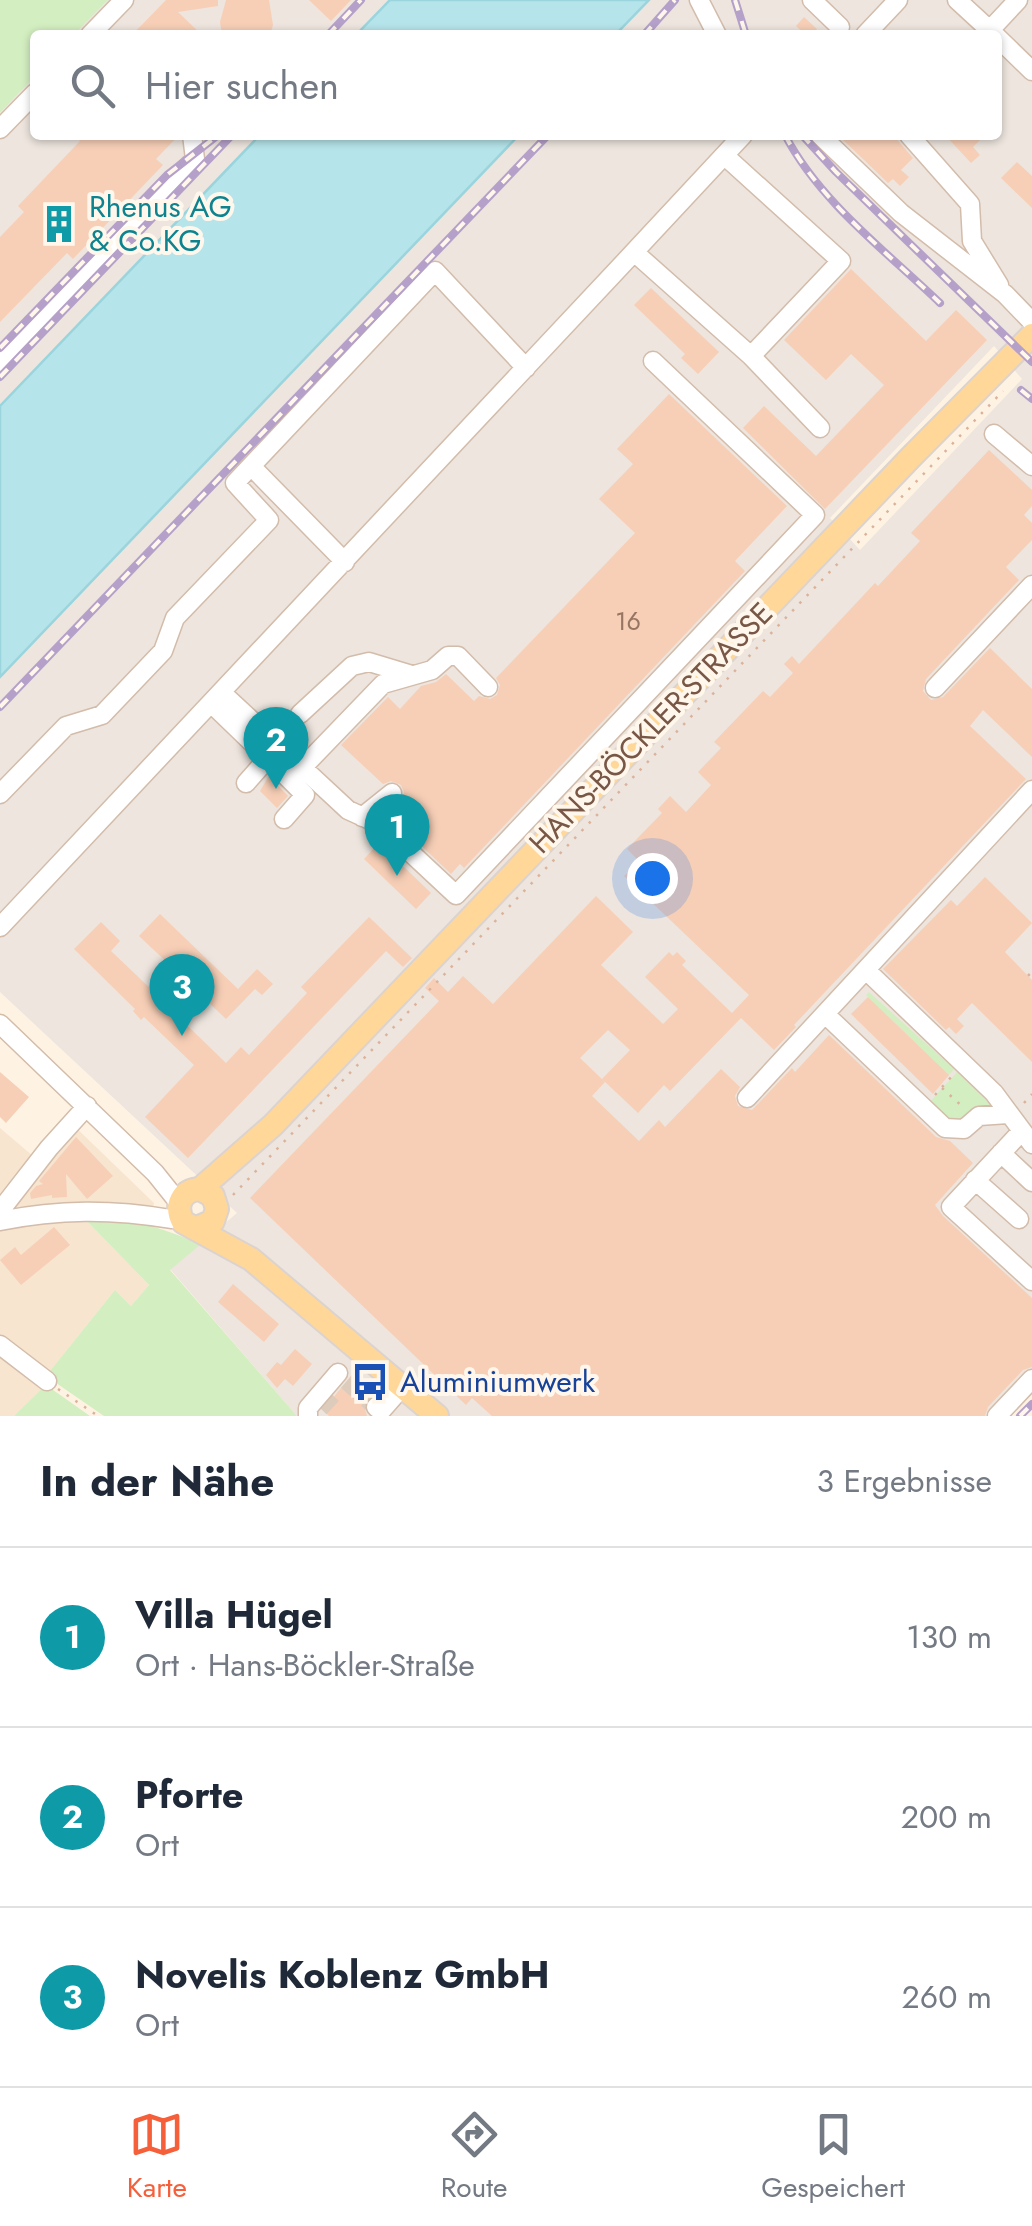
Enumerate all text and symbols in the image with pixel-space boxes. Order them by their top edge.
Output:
search box [30,30,1002,140]
icon: search [65,58,120,113]
text: Hier suchen [145,58,339,113]
place label: Rhenus AG & Co.KG [89,185,232,262]
building icon: Rhenus AG & Co.KG [38,203,80,245]
street label: HANS-BÖCKLER-STRASSE [519,592,782,863]
house number: 16 [615,603,641,639]
pin: 2 [244,706,308,789]
pin: 1 [364,794,430,876]
your location [627,853,678,904]
pin: 3 [150,954,214,1036]
place label: Aluminiumwerk [400,1360,596,1403]
bus stop icon: Aluminiumwerk [349,1361,391,1403]
text: In der Nähe [40,1451,274,1512]
text: 3 Ergebnisse [816,1458,992,1504]
text: Villa Hügel [135,1587,333,1642]
text: 1 [64,1614,81,1660]
text: 130 m [906,1614,992,1660]
text: Ort · Hans-Böckler-Straße [135,1642,475,1688]
text: Pforte [135,1767,244,1822]
text: 2 [62,1794,83,1840]
text: 200 m [901,1794,992,1840]
text: Ort [135,1822,179,1868]
text: Novelis Koblenz GmbH [135,1947,550,2002]
text: 3 [63,1974,82,2020]
text: 260 m [902,1974,992,2020]
text: Ort [135,2002,179,2048]
tab: Karte [127,2107,187,2208]
tab: Route [441,2107,507,2208]
tab: Gespeichert [761,2107,905,2208]

